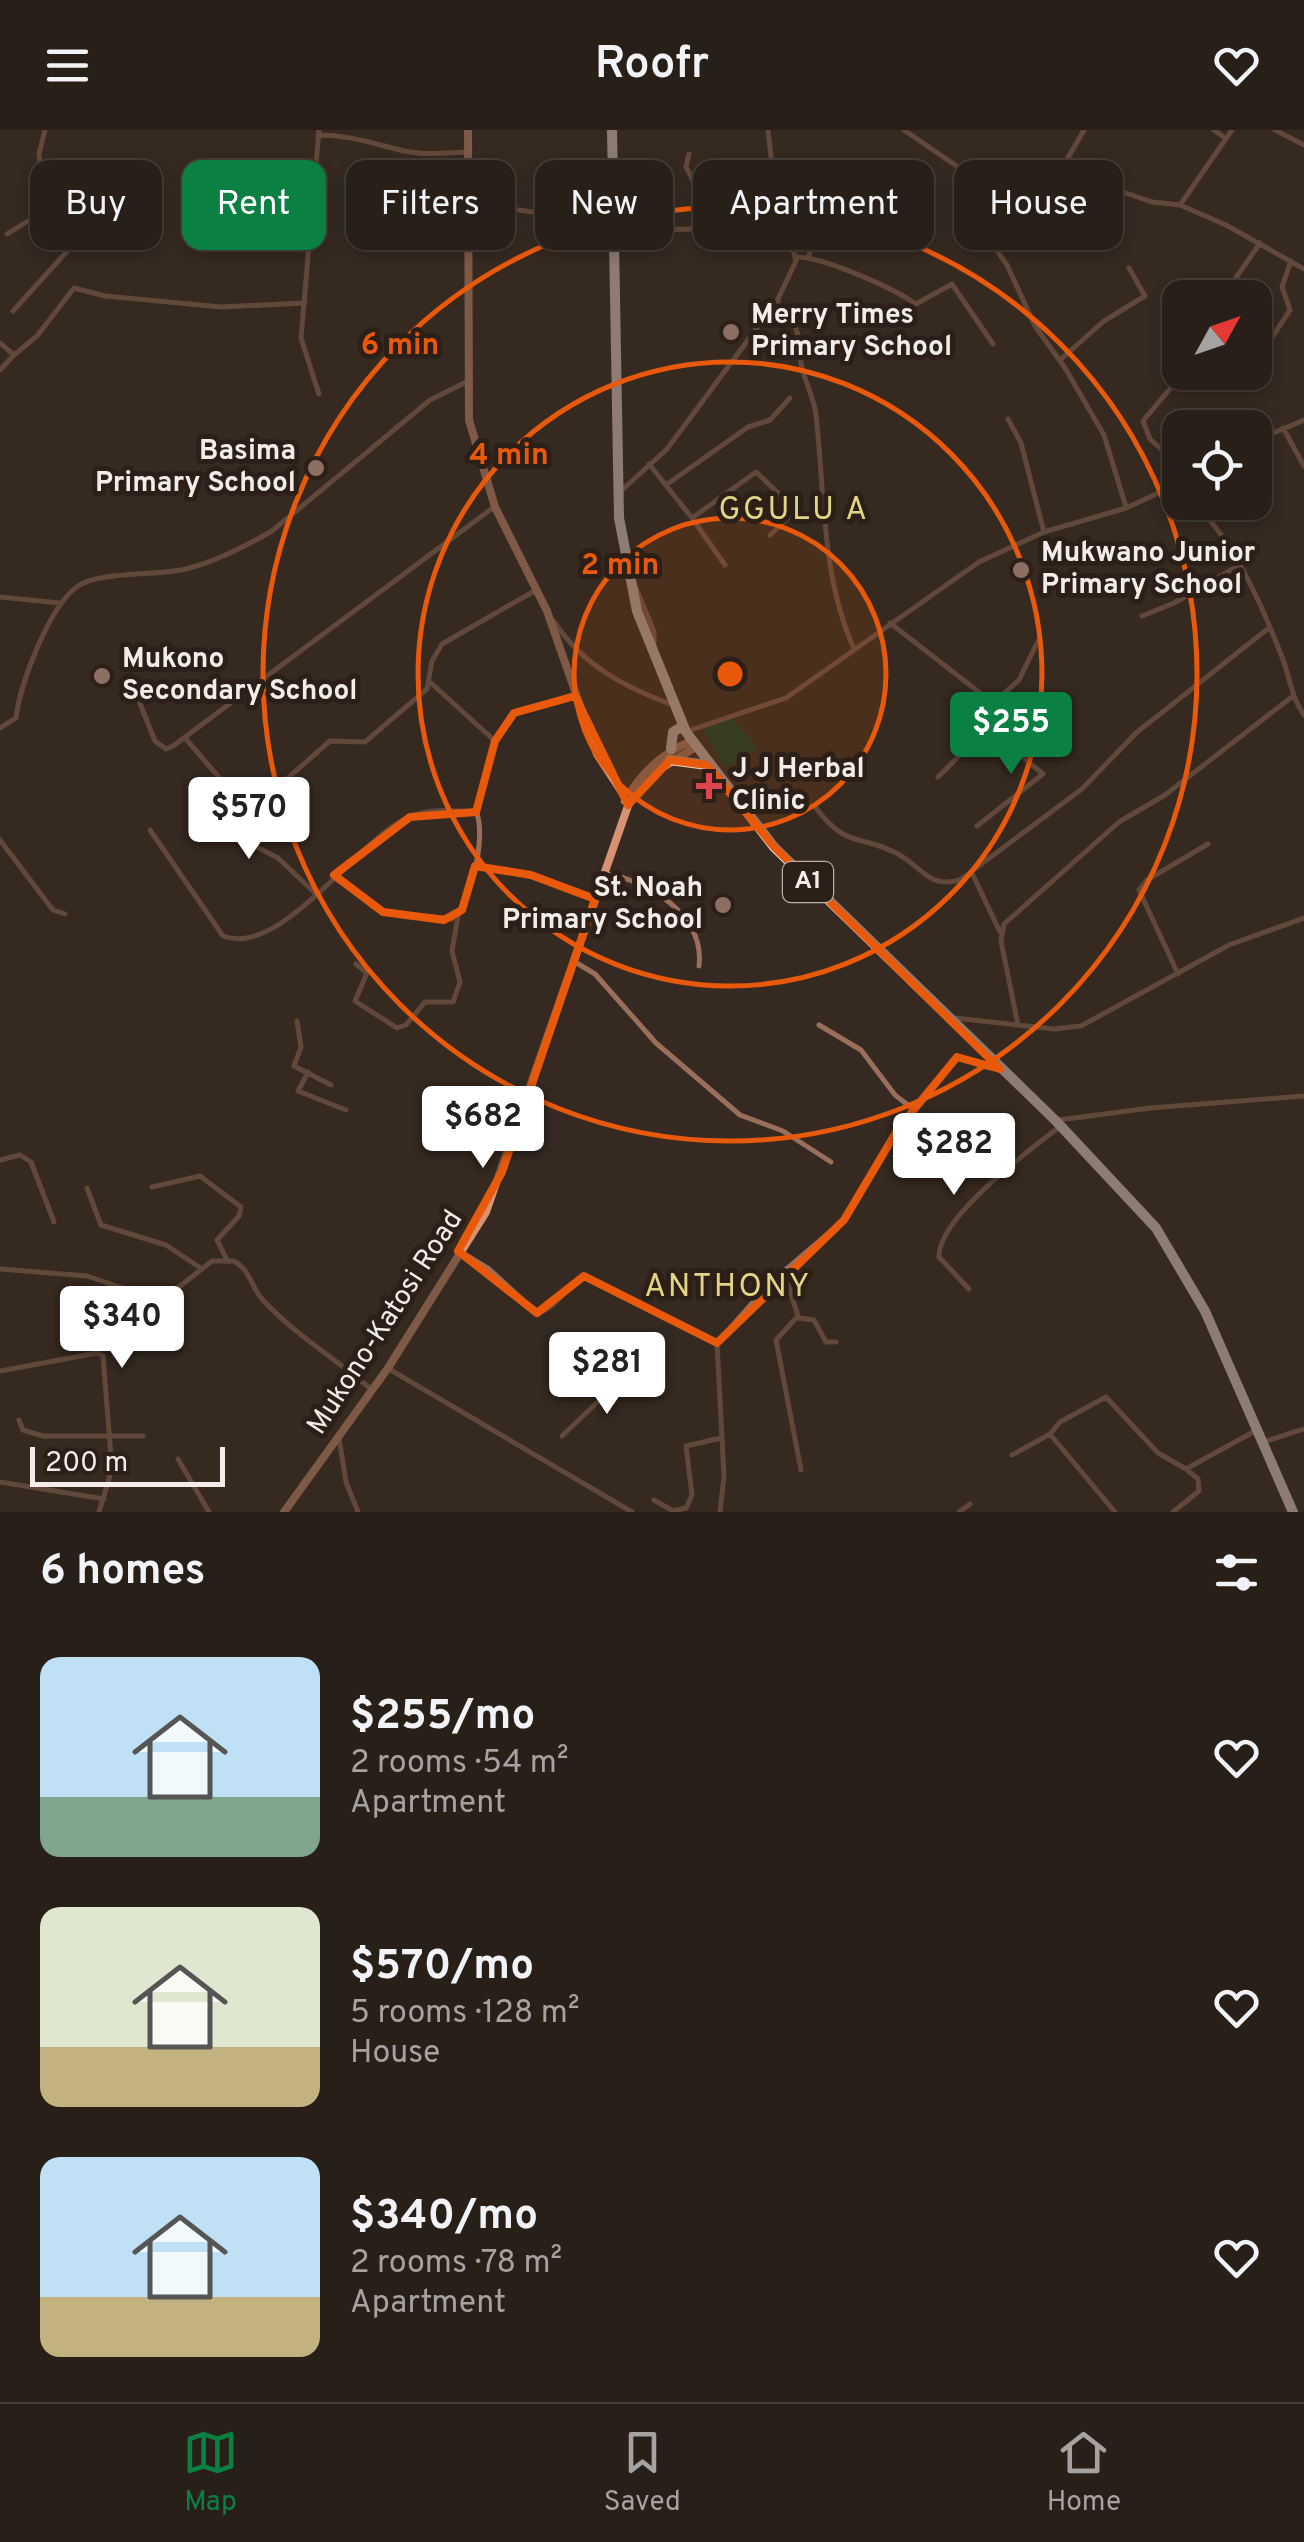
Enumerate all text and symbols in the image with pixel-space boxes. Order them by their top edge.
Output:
text: Roofr [595,37,709,94]
icon: menu [40,38,95,93]
icon: heart [1209,38,1264,93]
chip: Buy [30,160,162,250]
chip: Rent [182,160,326,250]
chip: Filters [346,160,515,250]
chip: New [535,160,673,250]
chip: Apartment [693,160,934,250]
chip: House [954,160,1123,250]
north arrow [1162,280,1272,390]
map controls [1162,280,1272,520]
place label: Merry Times Primary School [751,298,952,366]
marker: Merry Times Primary School [720,321,742,343]
text: 6 min [361,328,439,365]
button: locate [1162,410,1272,520]
place label: Basima Primary School [95,434,296,502]
text: 4 min [469,438,549,475]
marker: Basima Primary School [305,457,327,479]
district label: GGULU A [718,491,870,531]
place label: Mukwano Junior Primary School [1041,536,1256,604]
text: 2 min [581,548,659,585]
marker: Mukwano Junior Primary School [1010,559,1032,581]
place label: Mukono Secondary School [122,642,358,710]
centre of rings [712,656,748,692]
marker: Mukono Secondary School [91,665,113,687]
pin: $255 [952,692,1070,777]
text: $255 [972,704,1050,744]
place label: J J Herbal Clinic [732,752,865,820]
marker: J J Herbal Clinic [696,773,722,799]
pin: $570 [190,777,308,862]
text: $570 [210,789,288,829]
road number: A1 [783,862,833,902]
place label: St. Noah Primary School [502,871,703,939]
marker: St. Noah Primary School [712,894,734,916]
pin: $682 [424,1086,542,1171]
text: $682 [444,1098,522,1138]
pin: $282 [895,1113,1013,1198]
text: $282 [915,1125,993,1165]
street label: Mukono-Katosi Road [300,1204,472,1442]
district label: ANTHONY [644,1268,812,1308]
pin: $340 [63,1286,181,1371]
text: $340 [82,1298,162,1338]
pin: $281 [548,1332,666,1417]
text: $281 [571,1344,643,1384]
scale bar [30,1442,225,1486]
text: 200 m [45,1446,128,1482]
icon: filters [1209,1545,1264,1600]
text: 6 homes [40,1546,205,1599]
text: $255/mo [350,1691,535,1744]
icon: home [120,1697,240,1817]
icon: heart [1209,1730,1264,1785]
text: 2 rooms · 54 m² [350,1744,569,1784]
text: Apartment [350,1784,506,1824]
text: $570/mo [350,1941,534,1994]
icon: home [120,1947,240,2067]
icon: heart [1209,1980,1264,2035]
text: 5 rooms · 128 m² [350,1994,580,2034]
text: House [350,2034,440,2074]
text: $340/mo [350,2191,538,2244]
icon: home [120,2197,240,2317]
icon: heart [1209,2230,1264,2285]
text: 2 rooms · 78 m² [350,2244,562,2284]
text: Apartment [350,2284,506,2324]
tab: Map [183,2425,238,2521]
tab: Saved [604,2425,681,2521]
tab: Home [1047,2425,1121,2521]

